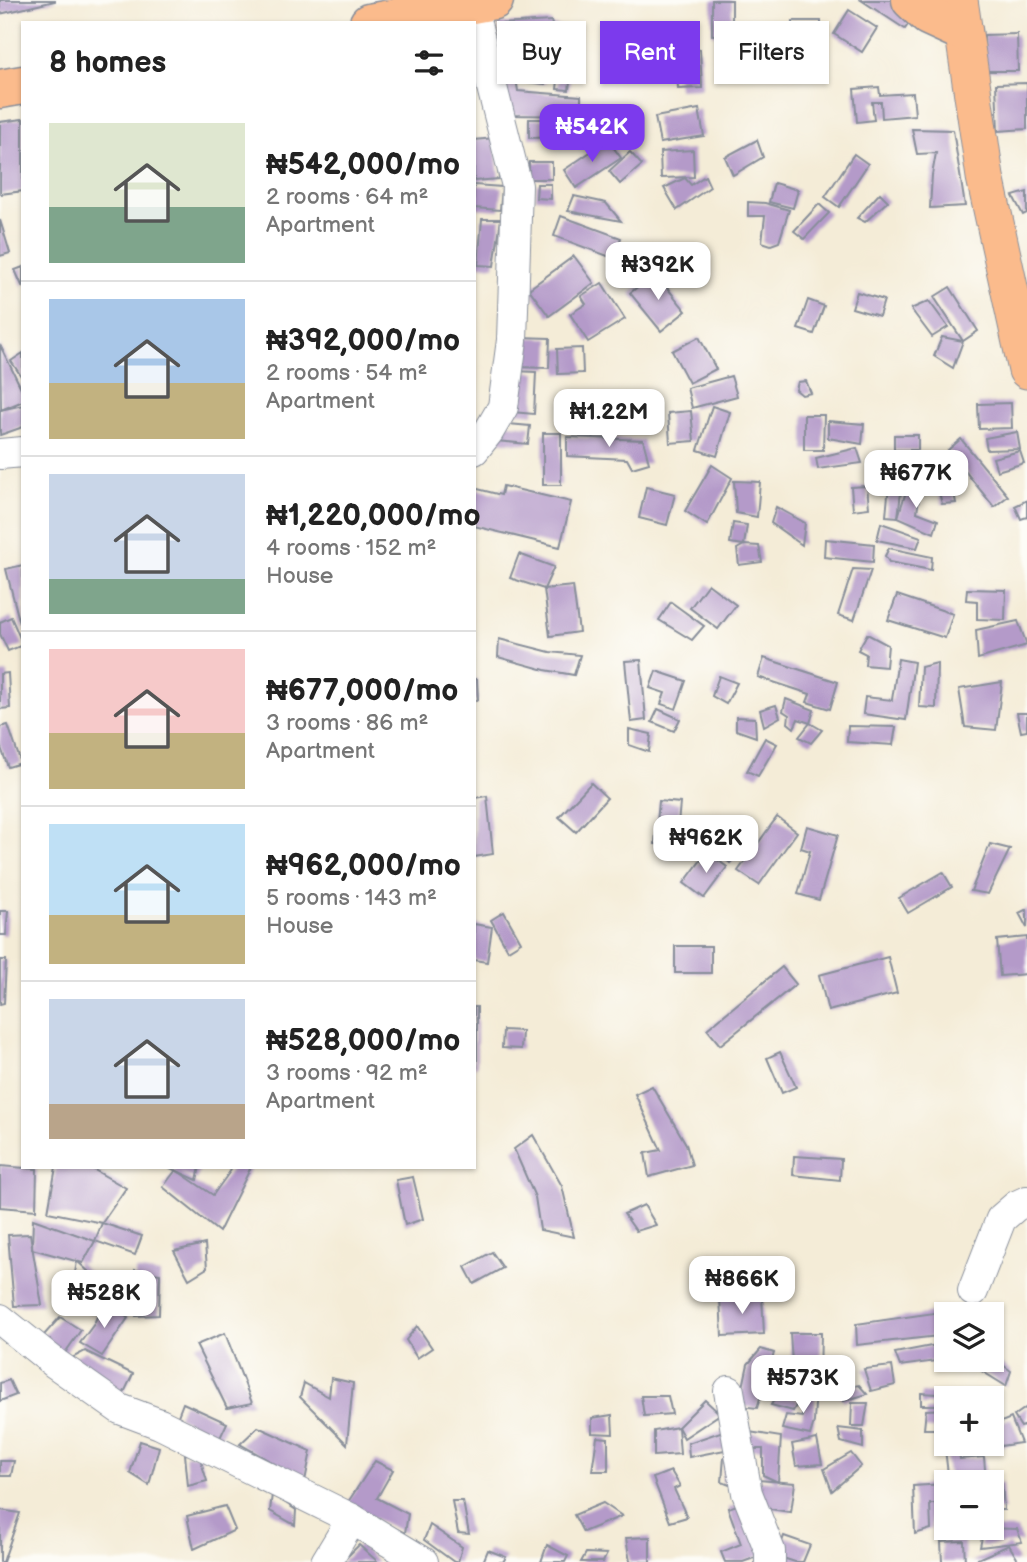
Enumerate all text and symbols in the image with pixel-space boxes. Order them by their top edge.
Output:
chip: Buy [497,21,586,84]
chip: Rent [600,21,700,84]
chip: Filters [714,21,829,84]
icon: filters [410,44,448,82]
text: 8 homes [49,45,166,81]
pin: ₦542K [543,104,641,164]
text: ₦542K [556,113,628,141]
text: ₦542,000/mo [266,147,460,183]
icon: home [105,151,189,235]
text: 2 rooms · 64 m² [266,183,428,211]
text: Apartment [266,211,375,239]
pin: ₦392K [609,243,707,302]
text: ₦392K [622,251,694,279]
text: ₦392,000/mo [266,323,460,359]
icon: home [105,327,189,411]
text: 2 rooms · 54 m² [266,359,428,387]
text: Apartment [266,387,375,415]
pin: ₦1.22M [552,390,666,449]
text: ₦1.22M [570,398,648,426]
pin: ₦677K [867,450,965,510]
text: ₦677K [880,459,952,487]
text: ₦1,220,000/mo [266,498,481,534]
icon: home [105,502,189,586]
text: 4 rooms · 152 m² [266,534,436,562]
text: House [266,562,333,590]
text: ₦677,000/mo [266,673,458,709]
icon: home [105,677,189,761]
text: 3 rooms · 86 m² [266,709,428,737]
text: Apartment [266,737,375,765]
pin: ₦962K [657,816,755,875]
text: ₦962K [669,824,743,852]
text: ₦962,000/mo [266,848,461,884]
icon: home [105,852,189,936]
text: 5 rooms · 143 m² [266,884,437,912]
text: House [266,912,333,940]
text: ₦528,000/mo [266,1023,460,1059]
icon: home [105,1027,189,1111]
text: 3 rooms · 92 m² [266,1059,428,1087]
text: Apartment [266,1087,375,1115]
pin: ₦866K [693,1256,791,1316]
text: ₦866K [705,1265,779,1293]
pin: ₦528K [55,1270,153,1330]
text: ₦528K [67,1279,141,1307]
map controls [934,1302,1004,1540]
button: layers [934,1302,1004,1372]
pin: ₦573K [754,1356,852,1415]
text: ₦573K [767,1364,839,1392]
button: + [934,1386,1004,1456]
button: − [934,1470,1004,1540]

